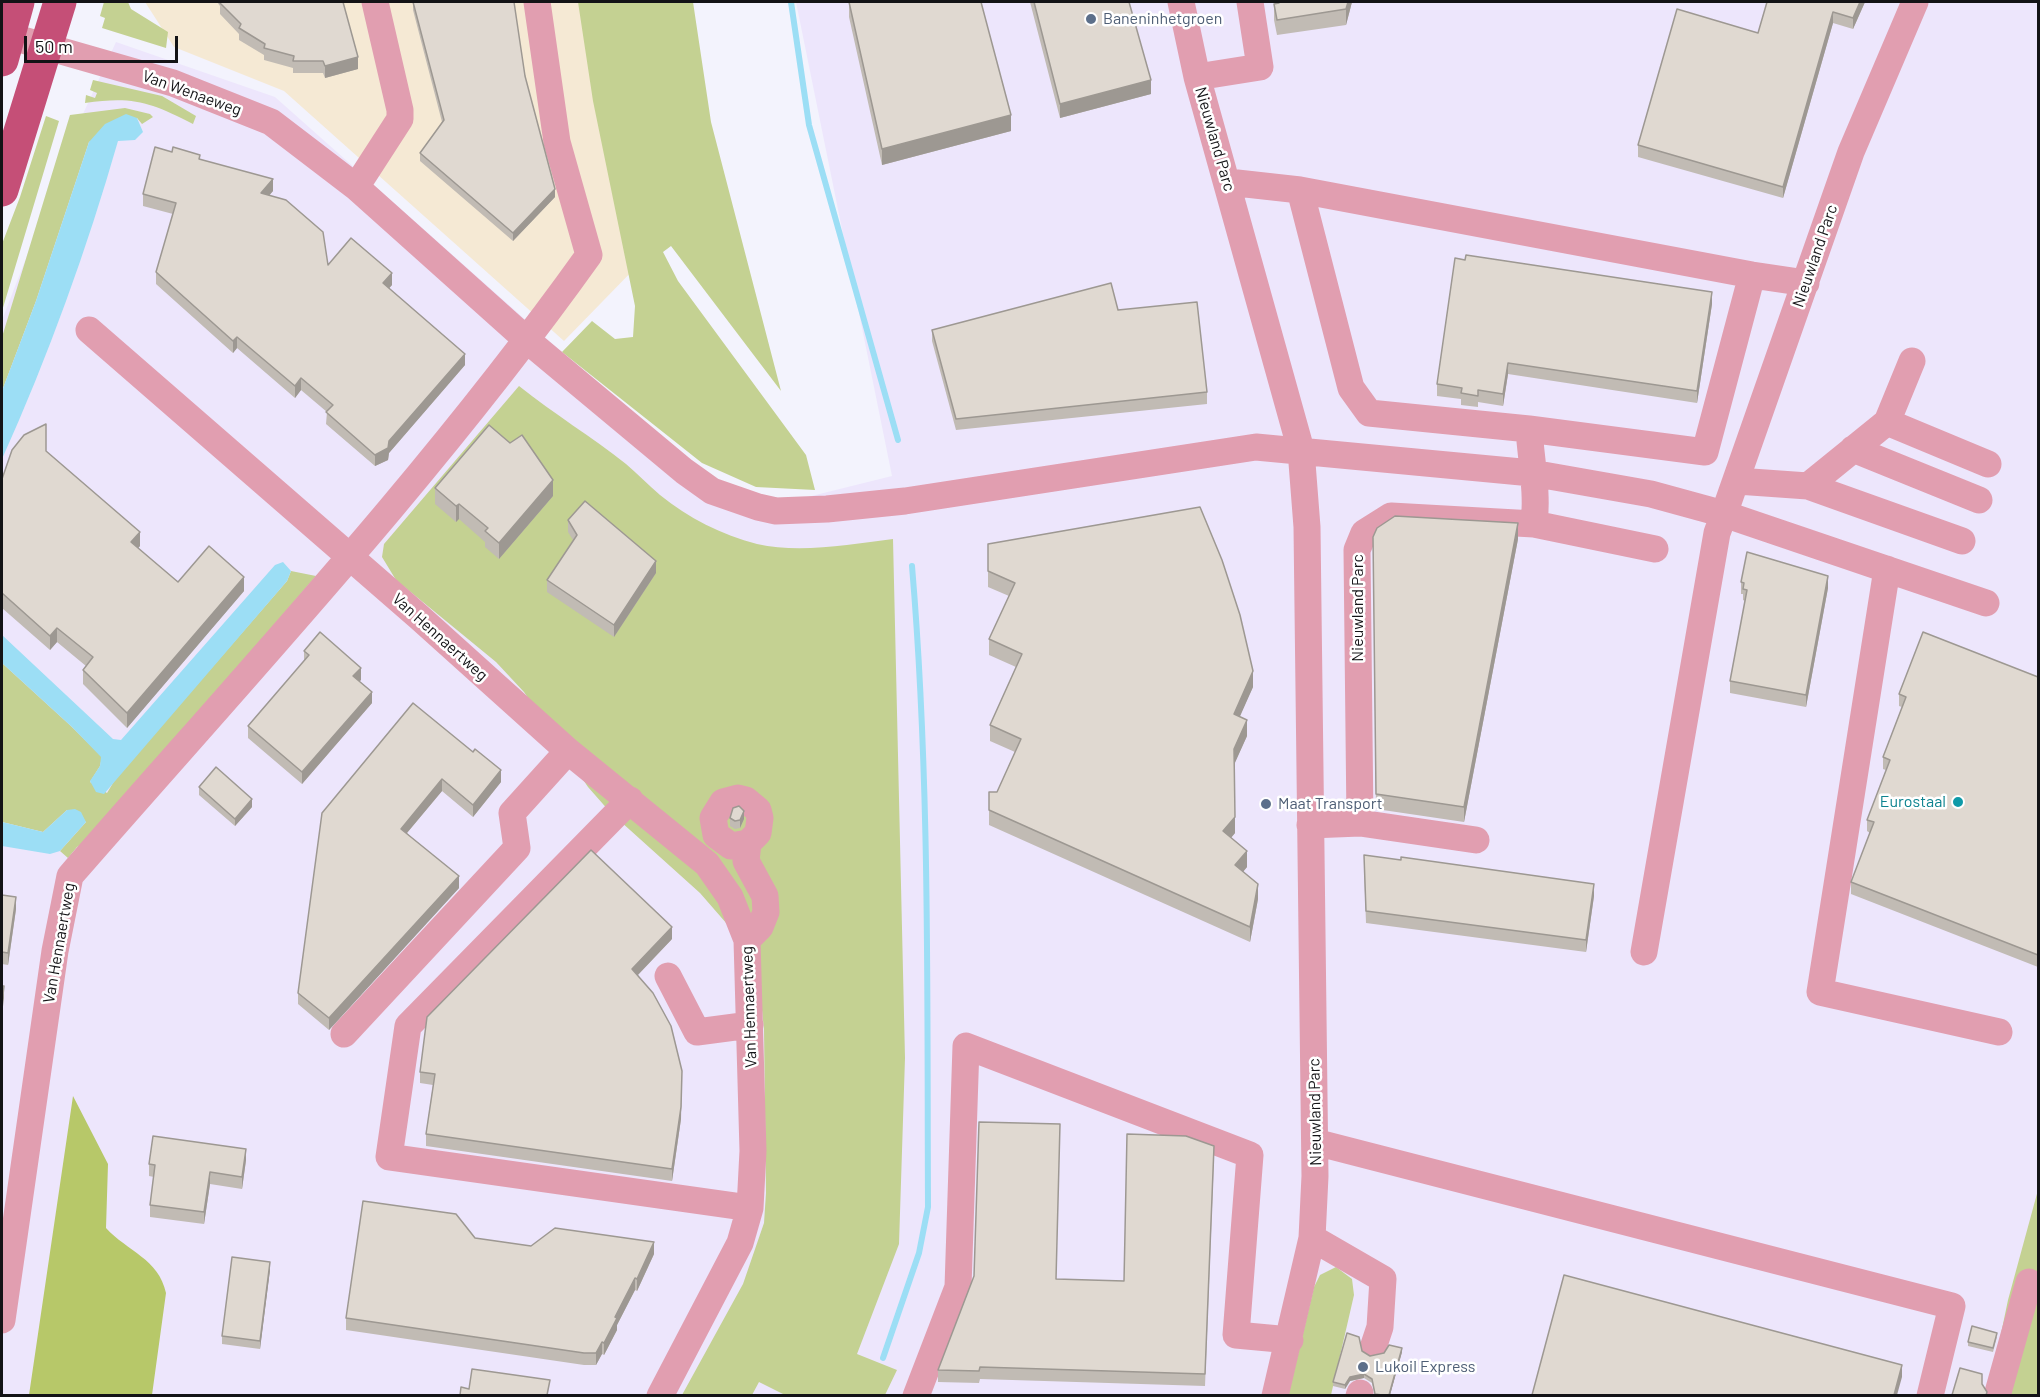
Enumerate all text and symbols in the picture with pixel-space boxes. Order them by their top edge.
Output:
place label: Baneninhetgroen [1103,9,1222,29]
marker: Baneninhetgroen [1084,12,1098,26]
scale bar [27,24,182,62]
text: 50 m [35,35,73,57]
street label: Van Wenaeweg [140,66,244,120]
street label: Nieuwland Parc [1191,85,1239,193]
street label: Nieuwland Parc [1788,202,1842,310]
street label: Nieuwland Parc [1348,554,1368,662]
street label: Van Hennaertweg [388,589,492,685]
place label: Eurostaal [1880,792,1946,812]
place label: Maat Transport [1278,794,1383,814]
marker: Eurostaal [1951,795,1965,809]
marker: Maat Transport [1259,797,1273,811]
street label: Van Hennaertweg [39,881,79,1005]
street label: Van Hennaertweg [737,946,761,1068]
street label: Nieuwland Parc [1304,1058,1326,1166]
place label: Lukoil Express [1375,1357,1475,1377]
marker: Lukoil Express [1356,1360,1370,1374]

